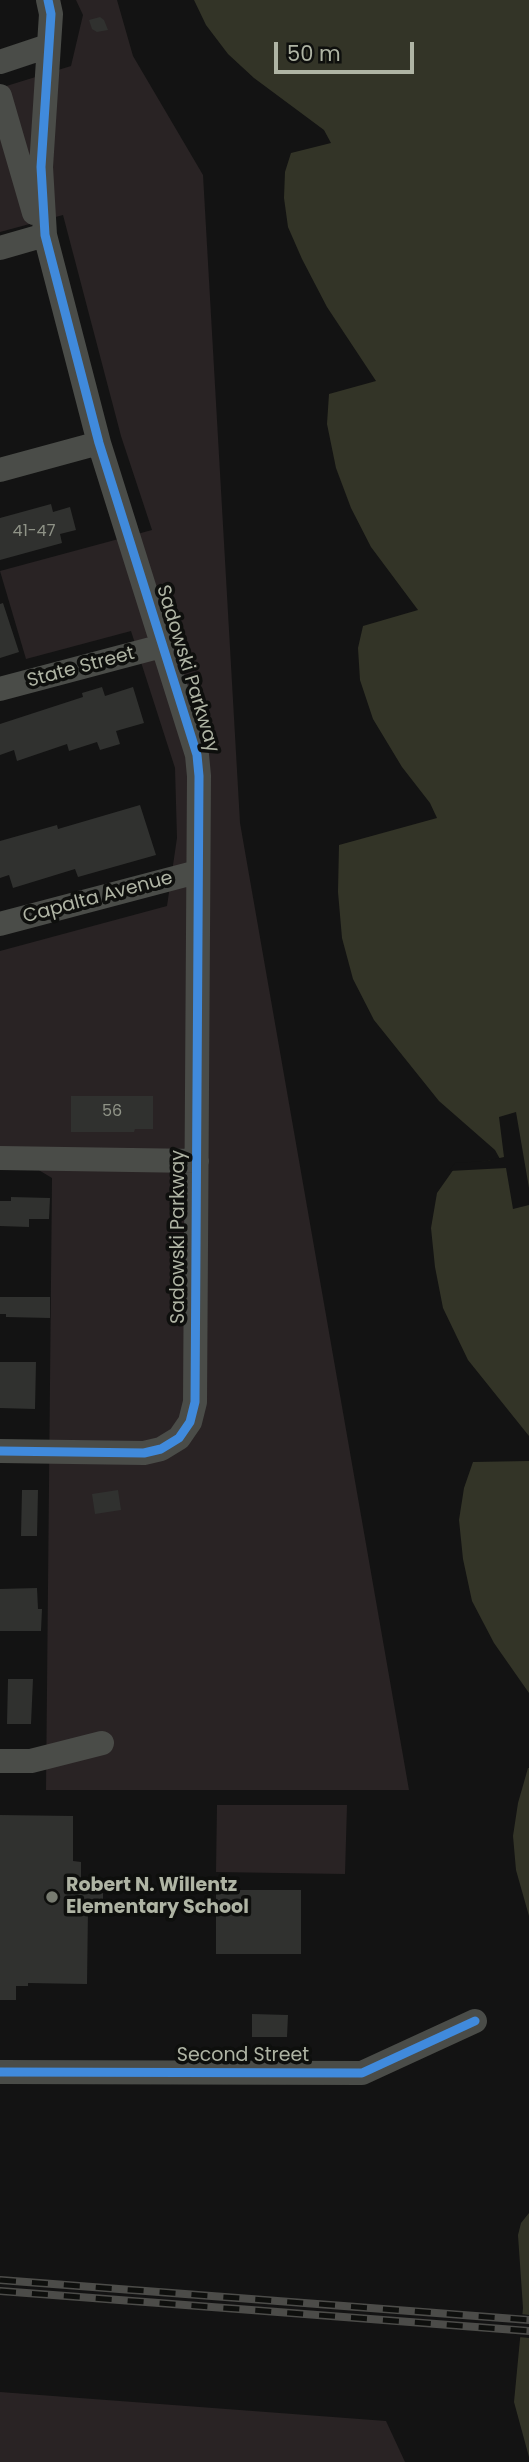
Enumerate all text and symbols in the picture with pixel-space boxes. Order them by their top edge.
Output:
scale bar [277,28,417,72]
text: 50 m [287,39,341,68]
house number: 41-47 [13,522,55,542]
street label: Sadowski Parkway [151,583,223,755]
street label: State Street [25,643,137,693]
street label: Capalta Avenue [21,867,175,929]
house number: 56 [102,1102,122,1122]
street label: Sadowski Parkway [168,1150,190,1324]
place label: Robert N. Willentz Elementary School [66,1875,249,1919]
marker: Robert N. Willentz Elementary School [44,1889,60,1905]
street label: Second Street [177,2045,309,2067]

